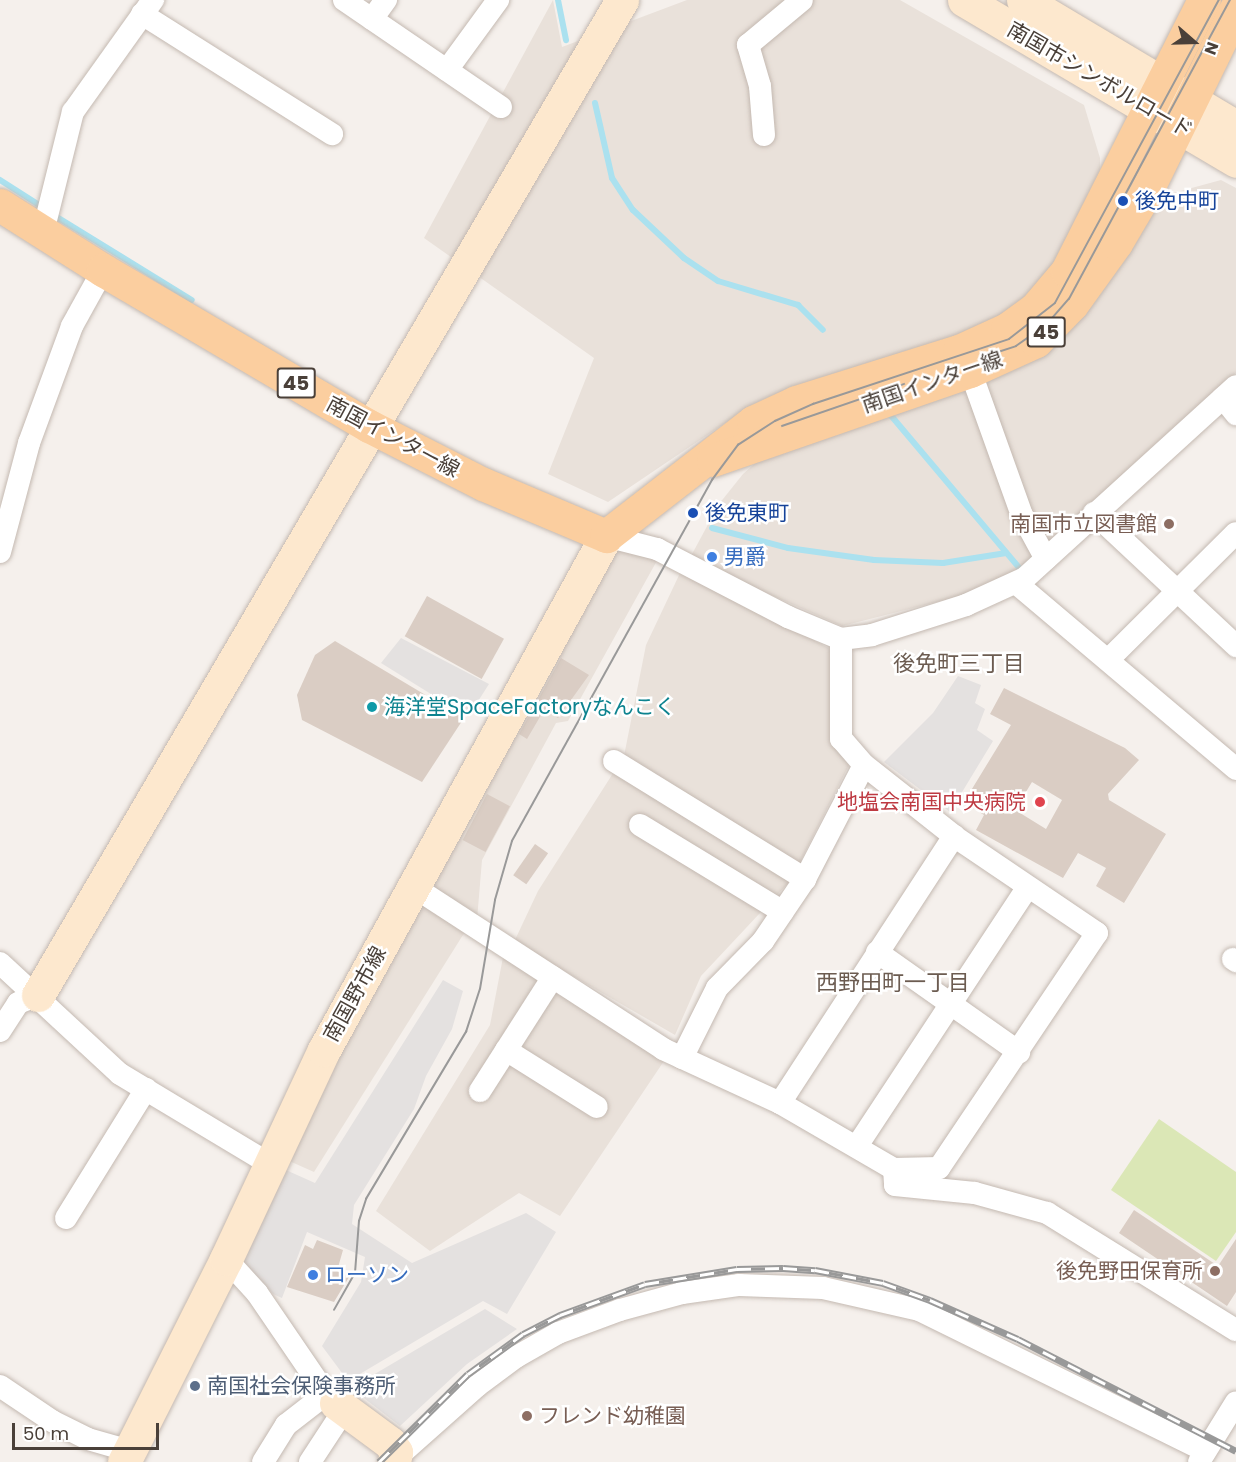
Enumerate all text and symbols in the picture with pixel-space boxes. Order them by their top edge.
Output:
north arrow [1164,12,1224,72]
street label: 南国市シンボルロード [1003,17,1197,143]
text: N [1199,39,1224,58]
place label: 後免中町 [1135,188,1219,214]
marker: 後免中町 [1116,194,1130,208]
road number: 45 [1026,315,1066,349]
street label: 南国インター線 [858,346,1006,418]
road number: 45 [276,366,316,400]
street label: 南国インター線 [322,391,464,483]
place label: 後免東町 [705,500,789,526]
marker: 後免東町 [686,506,700,520]
place label: 南国市立図書館 [1010,511,1157,537]
marker: 南国市立図書館 [1162,517,1176,531]
place label: 男爵 [724,544,766,570]
marker: 男爵 [705,550,719,564]
district label: 後免町三丁目 [893,651,1025,677]
place label: 海洋堂SpaceFactoryなんこく [384,694,676,720]
marker: 海洋堂SpaceFactoryなんこく [365,700,379,714]
place label: 地塩会南国中央病院 [837,789,1026,815]
marker: 地塩会南国中央病院 [1031,793,1049,811]
street label: 南国野市線 [319,942,391,1046]
district label: 西野田町一丁目 [816,970,970,996]
place label: 後免野田保育所 [1056,1258,1203,1284]
place label: ローソン [325,1262,409,1288]
marker: 後免野田保育所 [1208,1264,1222,1278]
marker: ローソン [306,1268,320,1282]
place label: 南国社会保険事務所 [207,1373,396,1399]
marker: 南国社会保険事務所 [188,1379,202,1393]
place label: フレンド幼稚園 [539,1403,686,1429]
marker: フレンド幼稚園 [520,1409,534,1423]
scale bar [15,1411,162,1449]
text: 50 m [23,1421,69,1446]

